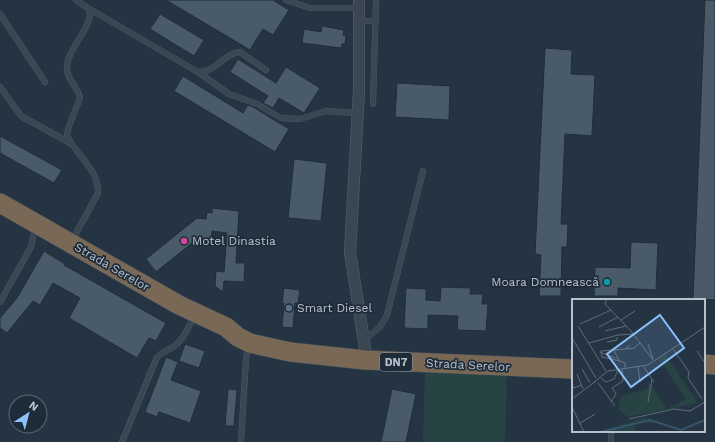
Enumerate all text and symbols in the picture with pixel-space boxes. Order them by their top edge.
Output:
place label: Motel Dinastia [192,234,276,248]
marker: Motel Dinastia [179,236,189,246]
street label: Strada Serelor [72,240,152,294]
place label: Moara Domnească [491,275,599,289]
marker: Moara Domnească [602,277,612,287]
inset map [572,299,705,432]
place label: Smart Diesel [297,301,372,315]
marker: Smart Diesel [284,303,294,313]
road number: DN7 [380,353,412,371]
street label: Strada Serelor [425,356,511,374]
north arrow [8,394,48,434]
text: N [26,399,41,414]

